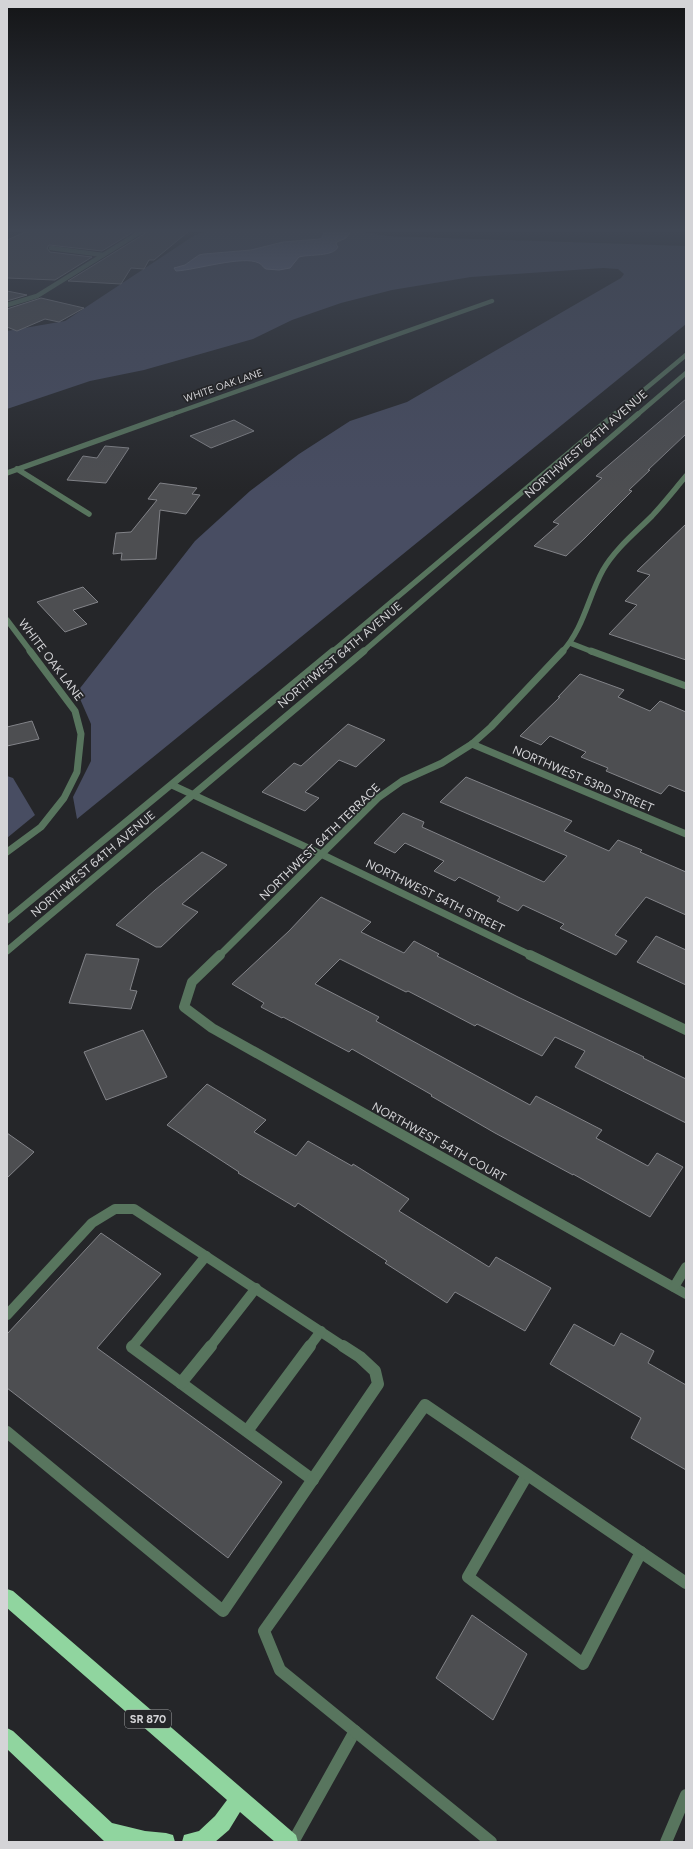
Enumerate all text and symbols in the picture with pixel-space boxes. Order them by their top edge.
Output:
street label: WHITE OAK LANE [182,366,264,405]
street label: NORTHWEST 64TH AVENUE [522,387,650,501]
street label: NORTHWEST 64TH AVENUE [275,599,405,711]
street label: WHITE OAK LANE [16,616,86,704]
street label: NORTHWEST 53RD STREET [510,743,656,815]
street label: NORTHWEST 64TH TERRACE [257,781,383,903]
street label: NORTHWEST 64TH AVENUE [28,808,158,920]
street label: NORTHWEST 54TH STREET [363,856,507,936]
street label: NORTHWEST 54TH COURT [370,1099,509,1185]
road number: SR 870 [125,1710,171,1728]

